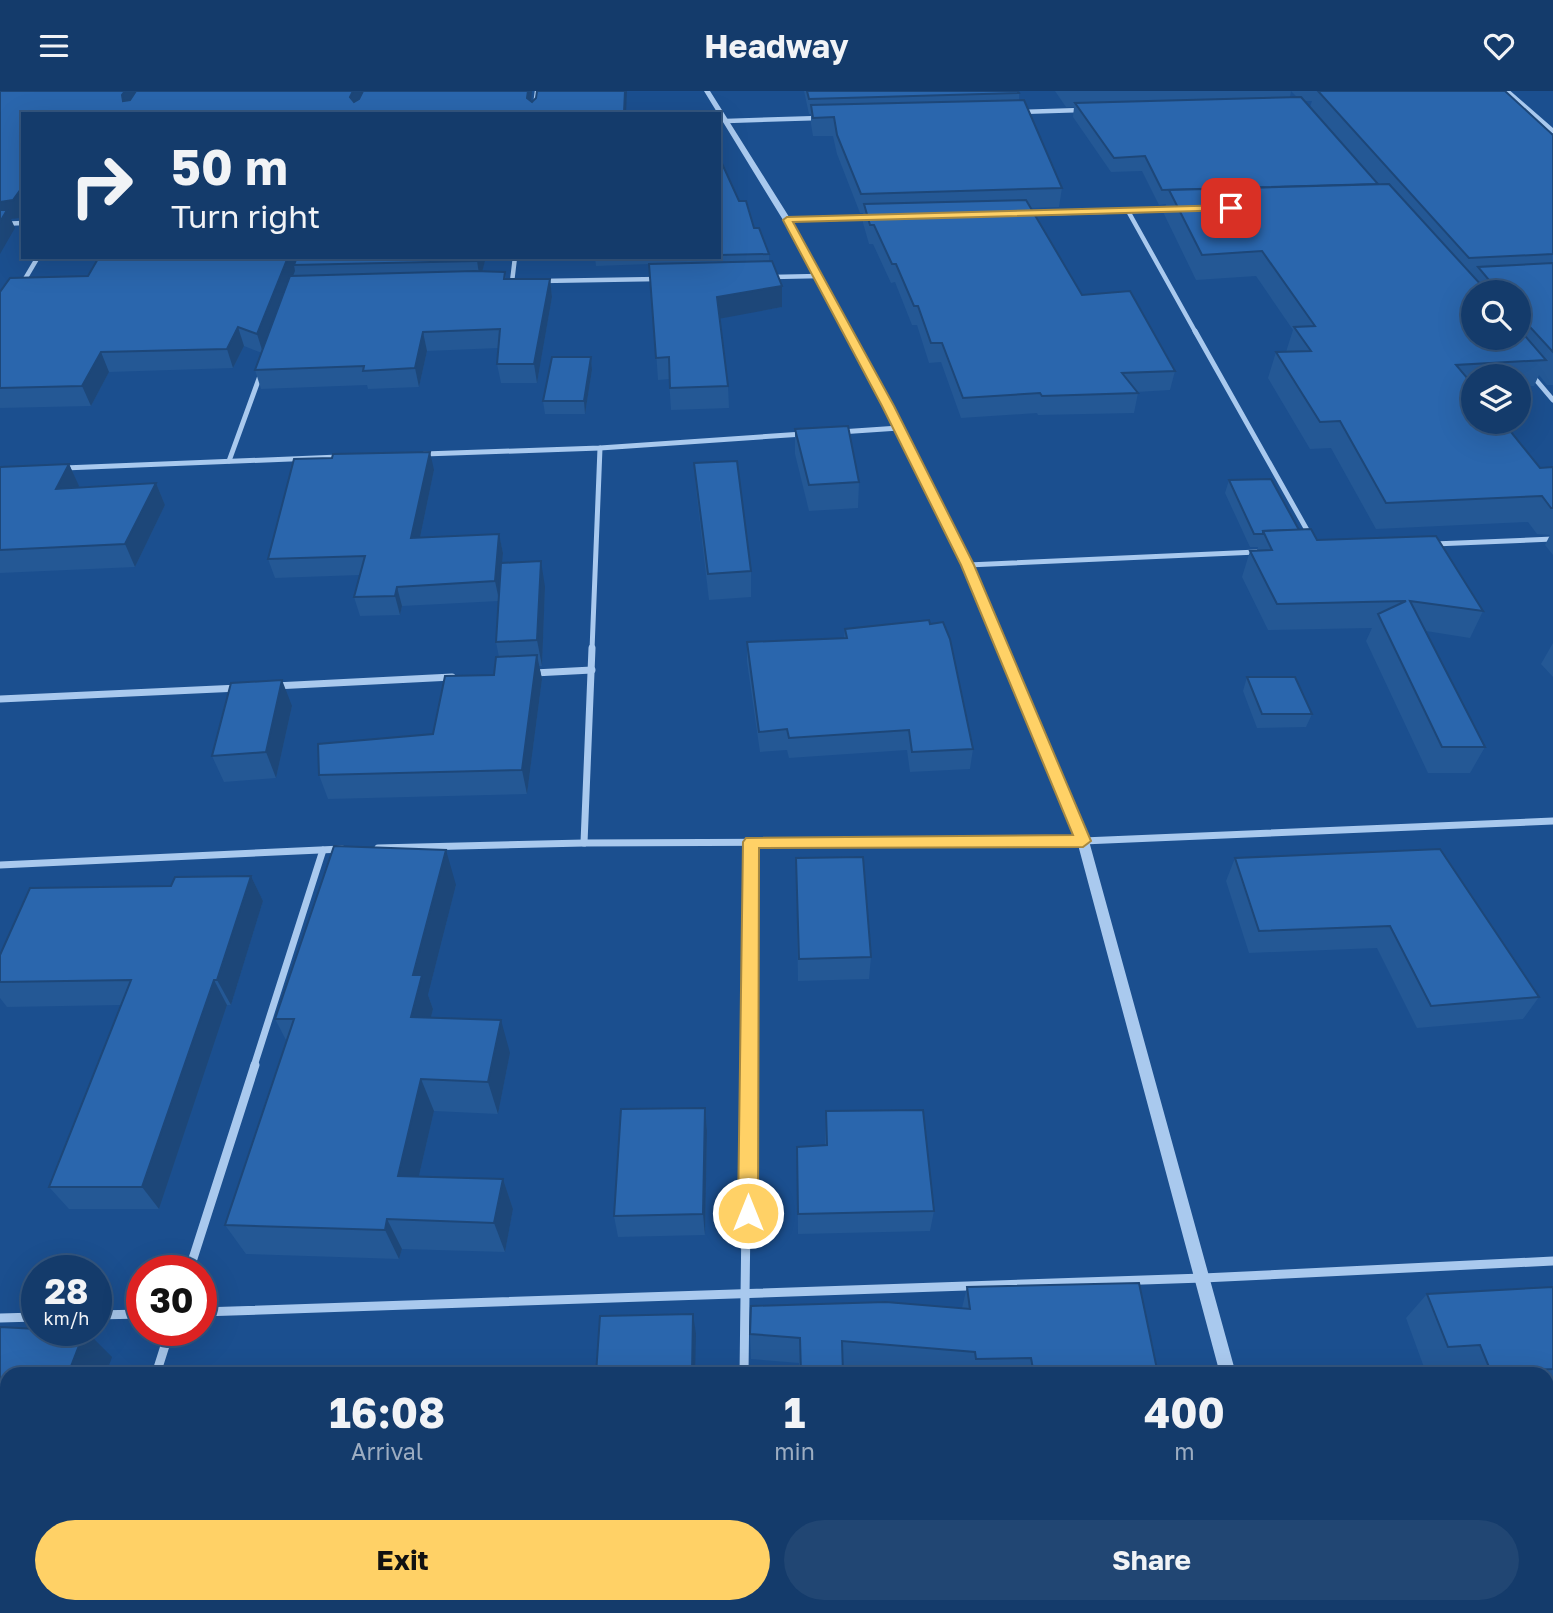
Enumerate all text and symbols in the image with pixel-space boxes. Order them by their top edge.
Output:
icon: menu [35,27,73,65]
text: Headway [704,27,849,65]
icon: heart [1480,27,1518,65]
text: 50 m [171,137,288,196]
icon: right [56,140,147,231]
pin [1201,178,1261,238]
icon: arrive [1212,189,1250,227]
text: Turn right [171,197,320,235]
map controls [1461,280,1531,434]
button: search [1461,280,1531,350]
button: layers [1461,364,1531,434]
position arrow [711,1176,785,1250]
speed limit sign: 30 [126,1255,217,1346]
text: 28 [45,1270,88,1312]
text: km/h [44,1307,89,1329]
text: 16:08 [329,1387,445,1437]
text: 1 [784,1387,805,1437]
text: 400 [1144,1387,1225,1437]
text: Arrival [351,1437,423,1465]
text: min [774,1437,815,1465]
text: m [1174,1437,1195,1465]
button: Exit [35,1520,770,1600]
button: Share [784,1520,1519,1600]

